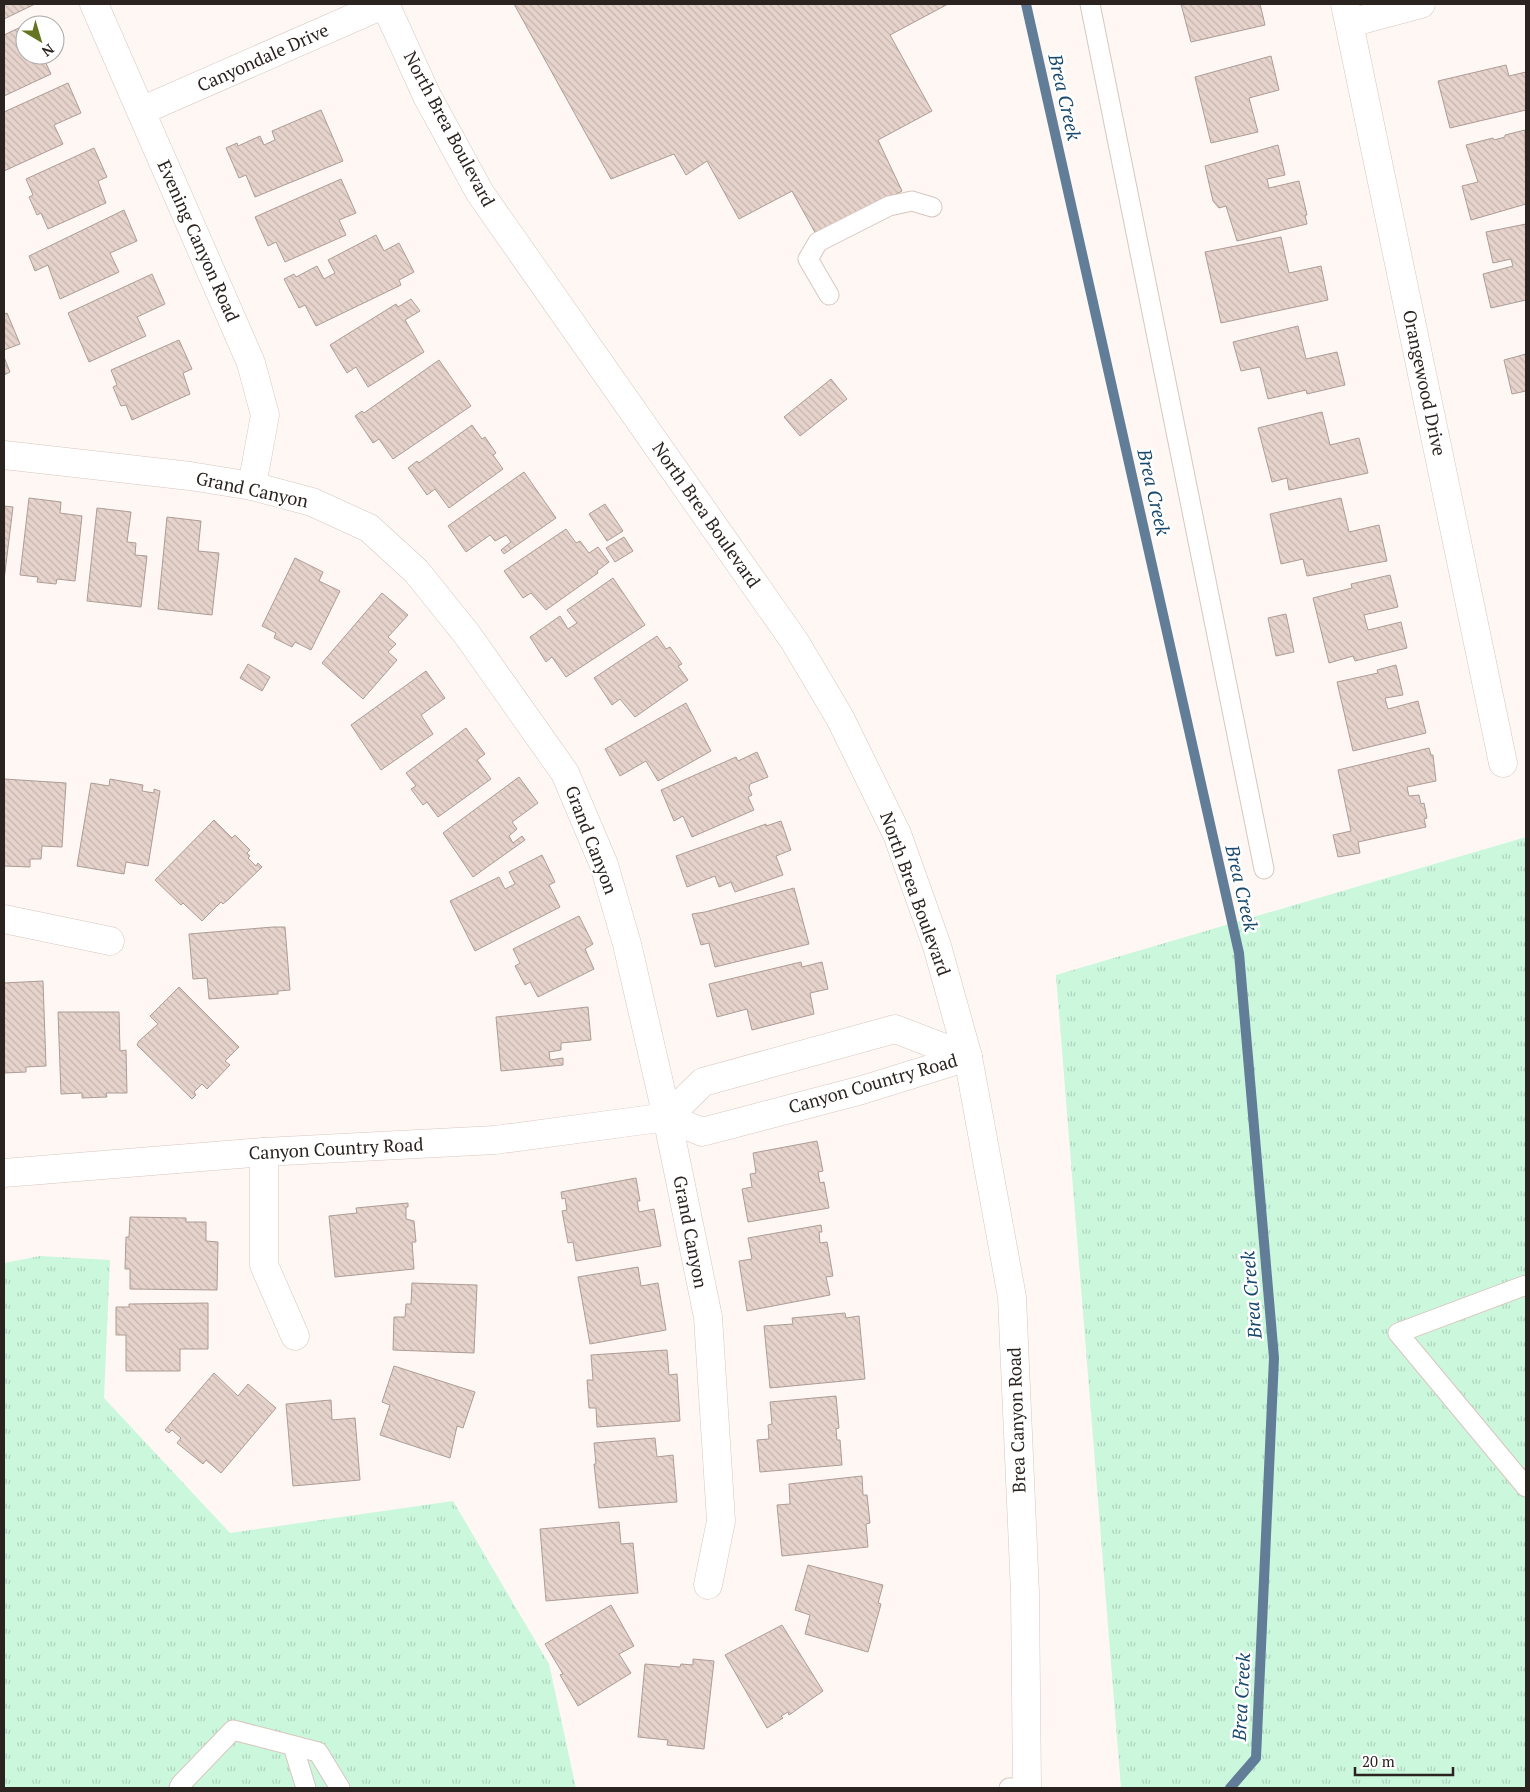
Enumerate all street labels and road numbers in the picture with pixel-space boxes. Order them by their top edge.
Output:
street label: Canyondale Drive [193,17,332,97]
street label: North Brea Boulevard [399,47,501,210]
street label: Evening Canyon Road [153,156,245,325]
street label: Orangewood Drive [1398,308,1452,458]
street label: North Brea Boulevard [647,437,766,592]
street label: Grand Canyon [194,465,311,513]
street label: Grand Canyon [560,782,624,898]
street label: North Brea Boulevard [875,808,957,979]
street label: Canyon Country Road [785,1047,960,1119]
street label: Canyon Country Road [248,1131,424,1165]
street label: Grand Canyon [668,1173,714,1290]
street label: Brea Canyon Road [1001,1347,1031,1493]

